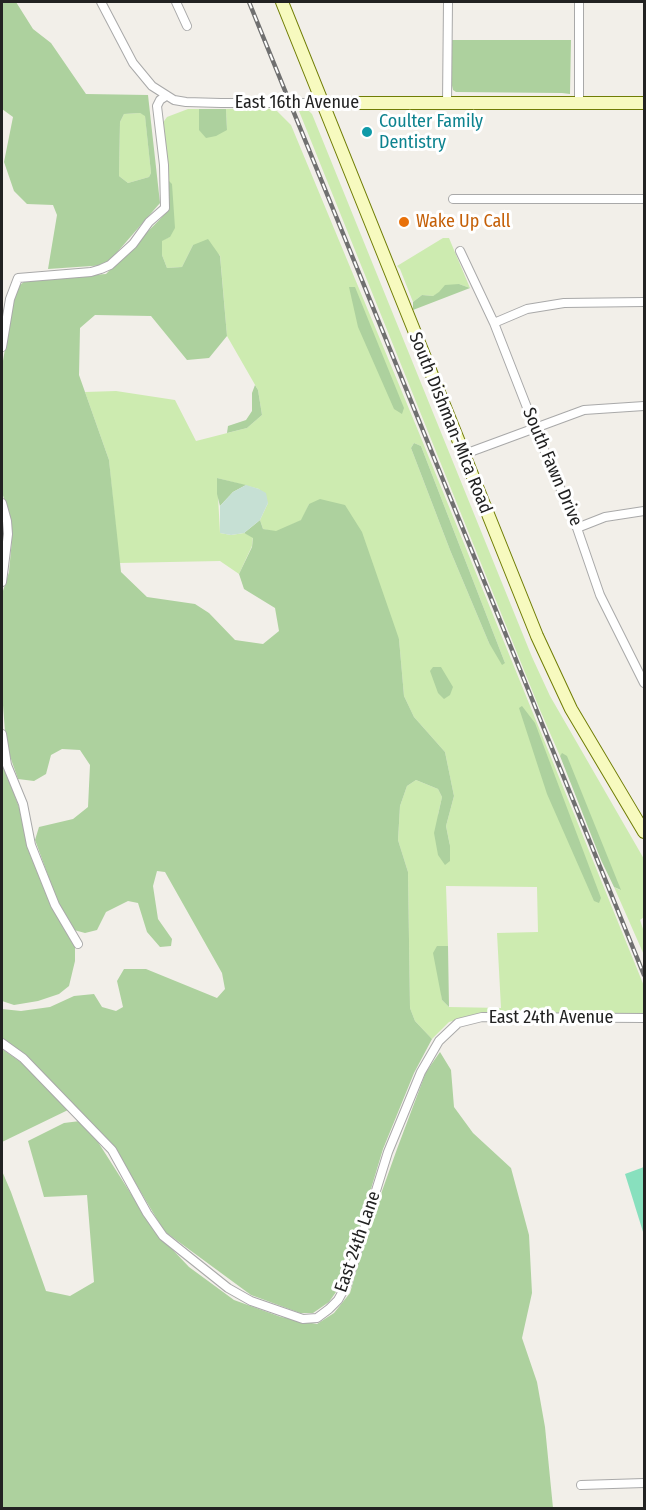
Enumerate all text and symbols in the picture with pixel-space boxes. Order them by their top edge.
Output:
street label: East 16th Avenue [235,92,359,114]
place label: Coulter Family Dentistry [379,111,483,154]
marker: Coulter Family Dentistry [360,125,374,139]
place label: Wake Up Call [416,211,511,233]
marker: Wake Up Call [397,215,411,229]
street label: South Dishman-Mica Road [404,329,496,517]
street label: South Fawn Drive [517,405,587,529]
street label: East 24th Avenue [489,1007,613,1029]
street label: East 24th Lane [331,1189,385,1295]

